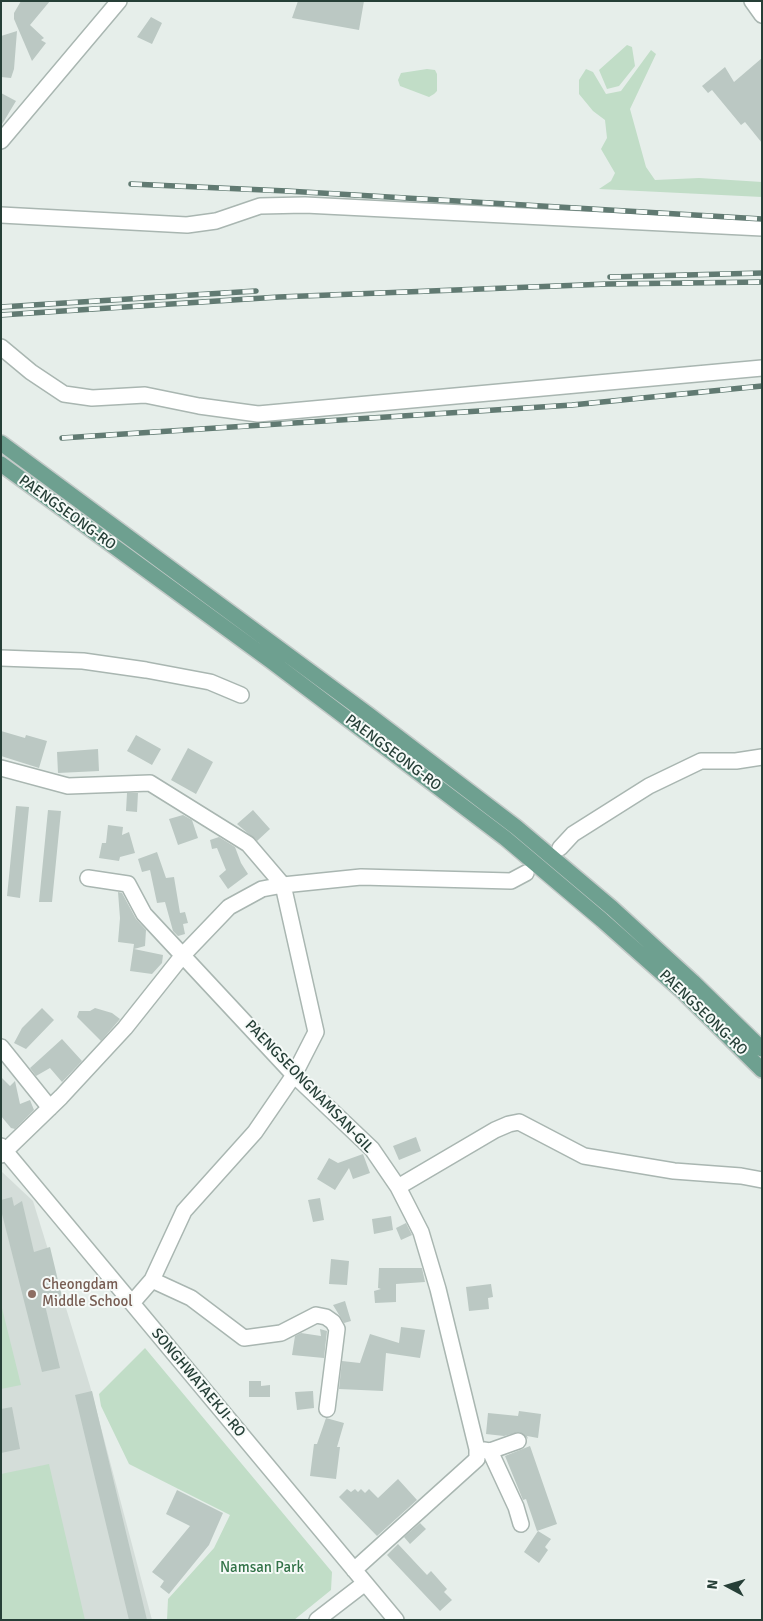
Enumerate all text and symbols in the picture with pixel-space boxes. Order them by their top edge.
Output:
street label: PAENGSEONG-RO [15,472,119,554]
street label: PAENGSEONG-RO [341,711,445,795]
street label: PAENGSEONG-RO [655,966,751,1060]
street label: PAENGSEONGNAMSAN-GIL [241,1017,377,1157]
place label: Cheongdam Middle School [42,1276,133,1311]
marker: Cheongdam Middle School [26,1288,38,1300]
street label: SONGHWATAEKJI-RO [147,1325,249,1441]
park label: Namsan Park [220,1559,304,1577]
north arrow [703,1561,753,1611]
text: N [704,1579,722,1590]

